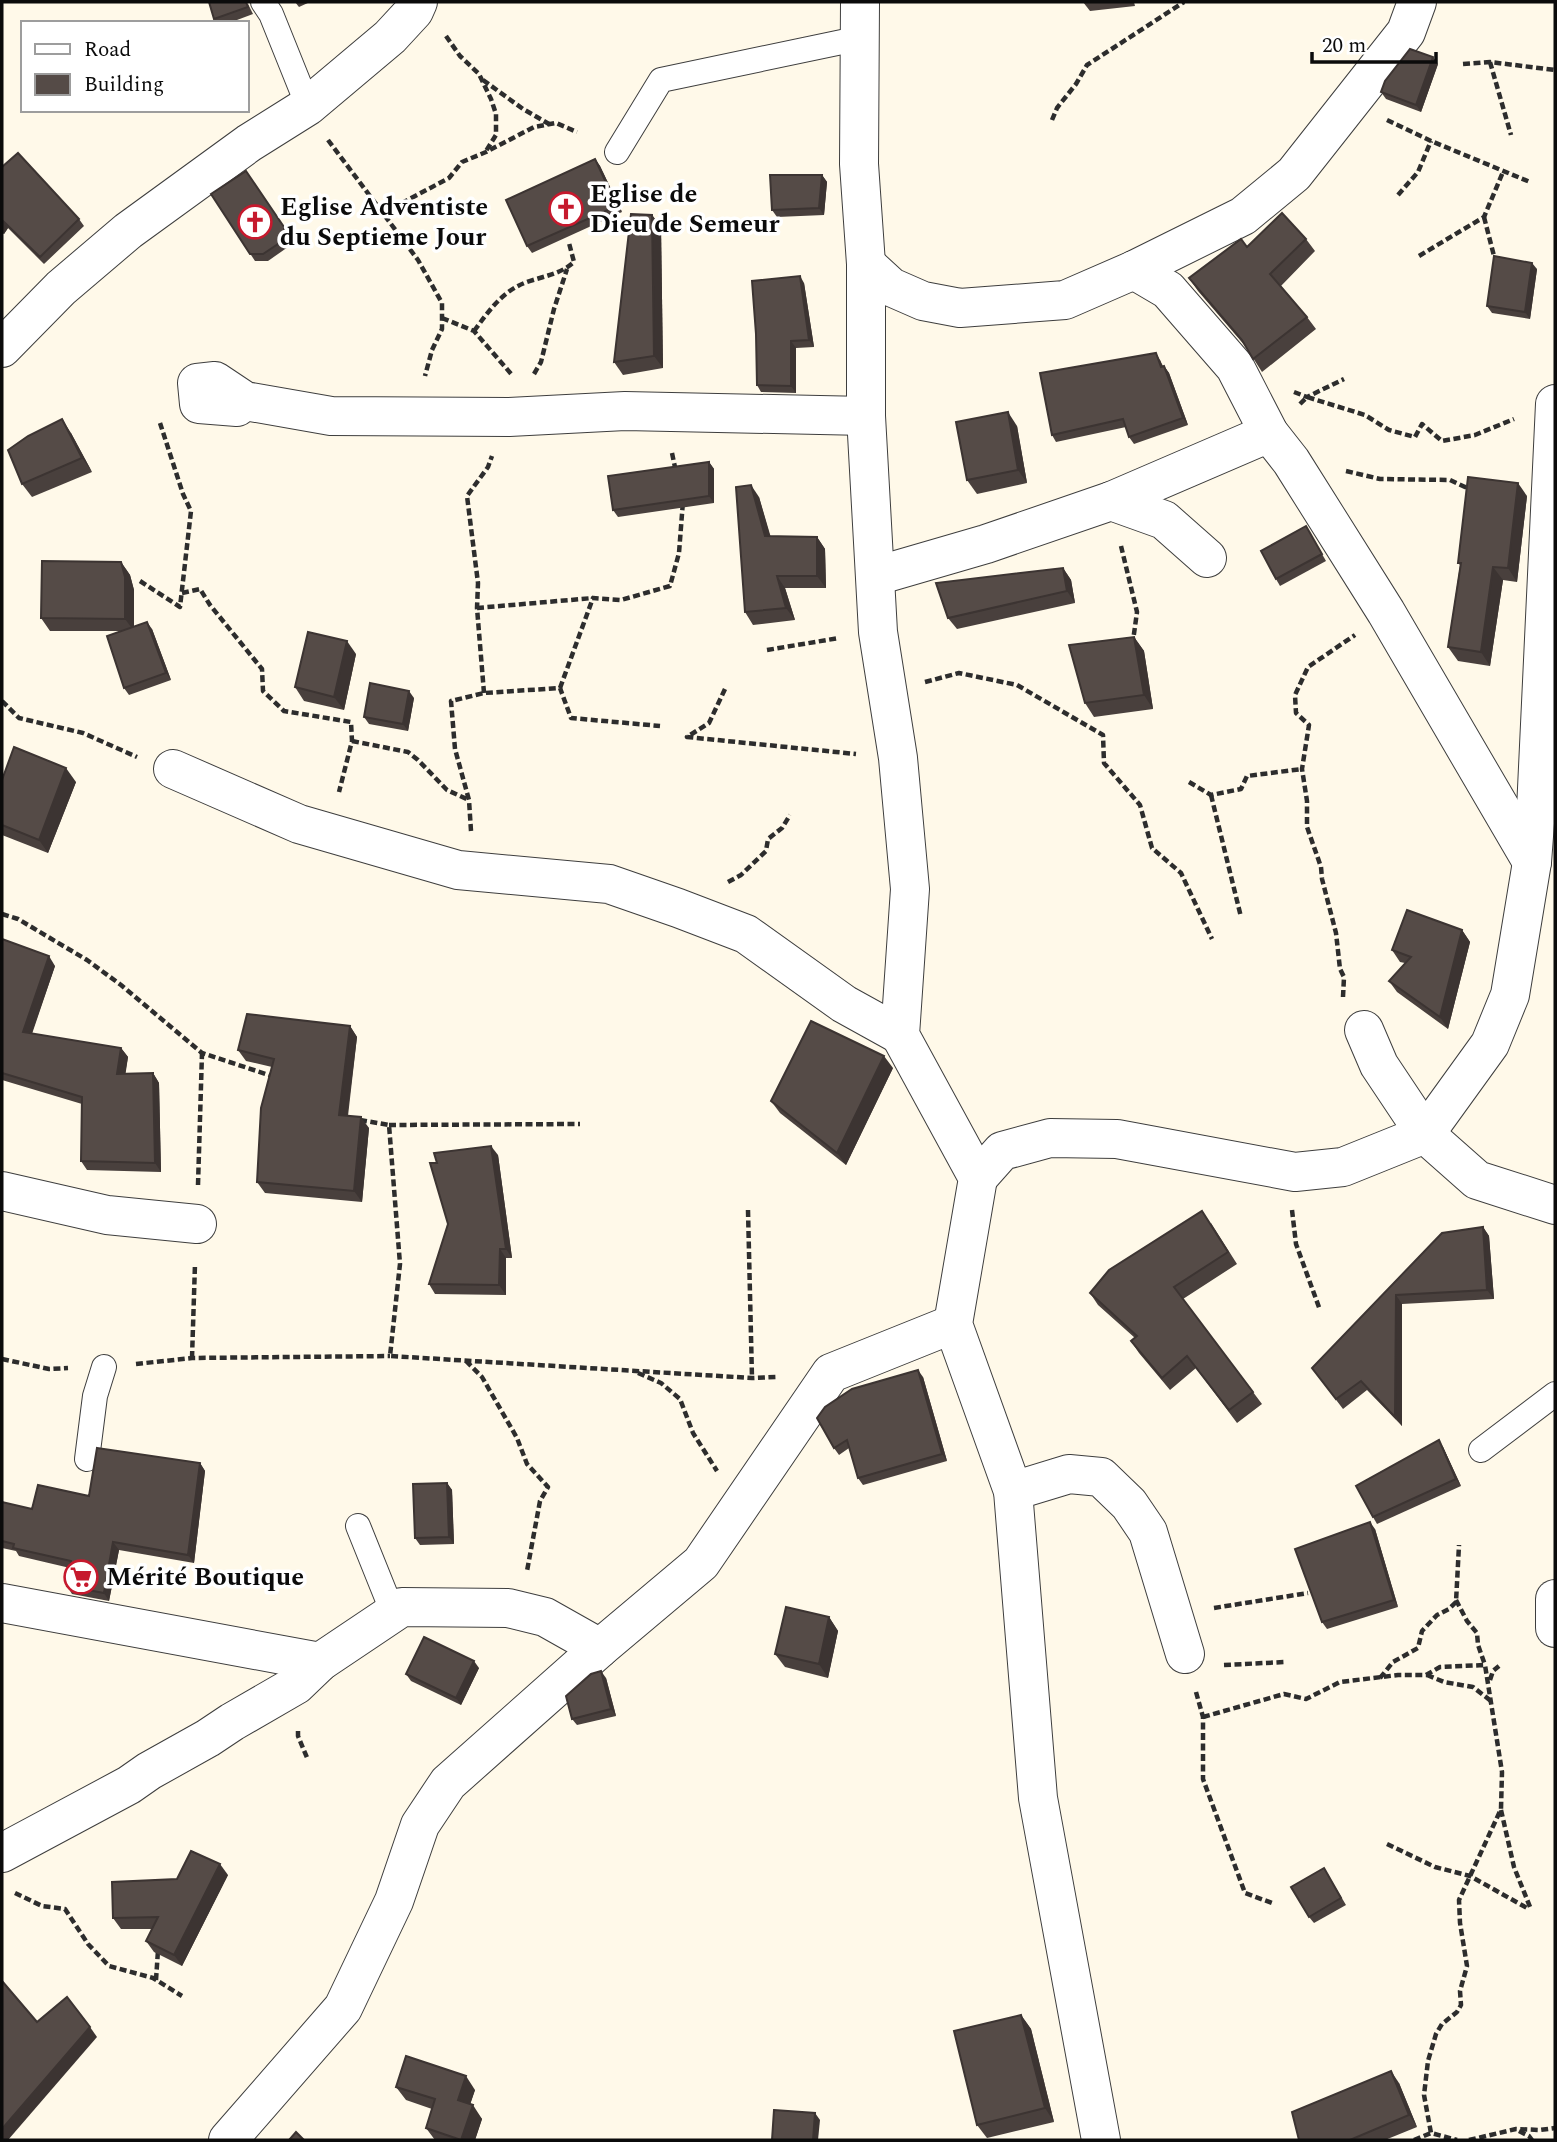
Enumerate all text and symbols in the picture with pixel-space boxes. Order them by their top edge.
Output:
legend [21,21,248,112]
scale bar [1312,21,1436,65]
text: 20 m [1322,30,1366,62]
text: Road [84,34,131,66]
text: Building [84,69,164,101]
place label: Eglise de Dieu de Semeur [590,174,781,244]
place label: Eglise Adventiste du Septieme Jour [280,187,488,257]
church icon: Eglise de Dieu de Semeur [547,190,585,228]
church icon: Eglise Adventiste du Septieme Jour [236,203,274,241]
place label: Mérité Boutique [106,1557,304,1597]
supermarket icon: Mérité Boutique [62,1558,100,1596]

